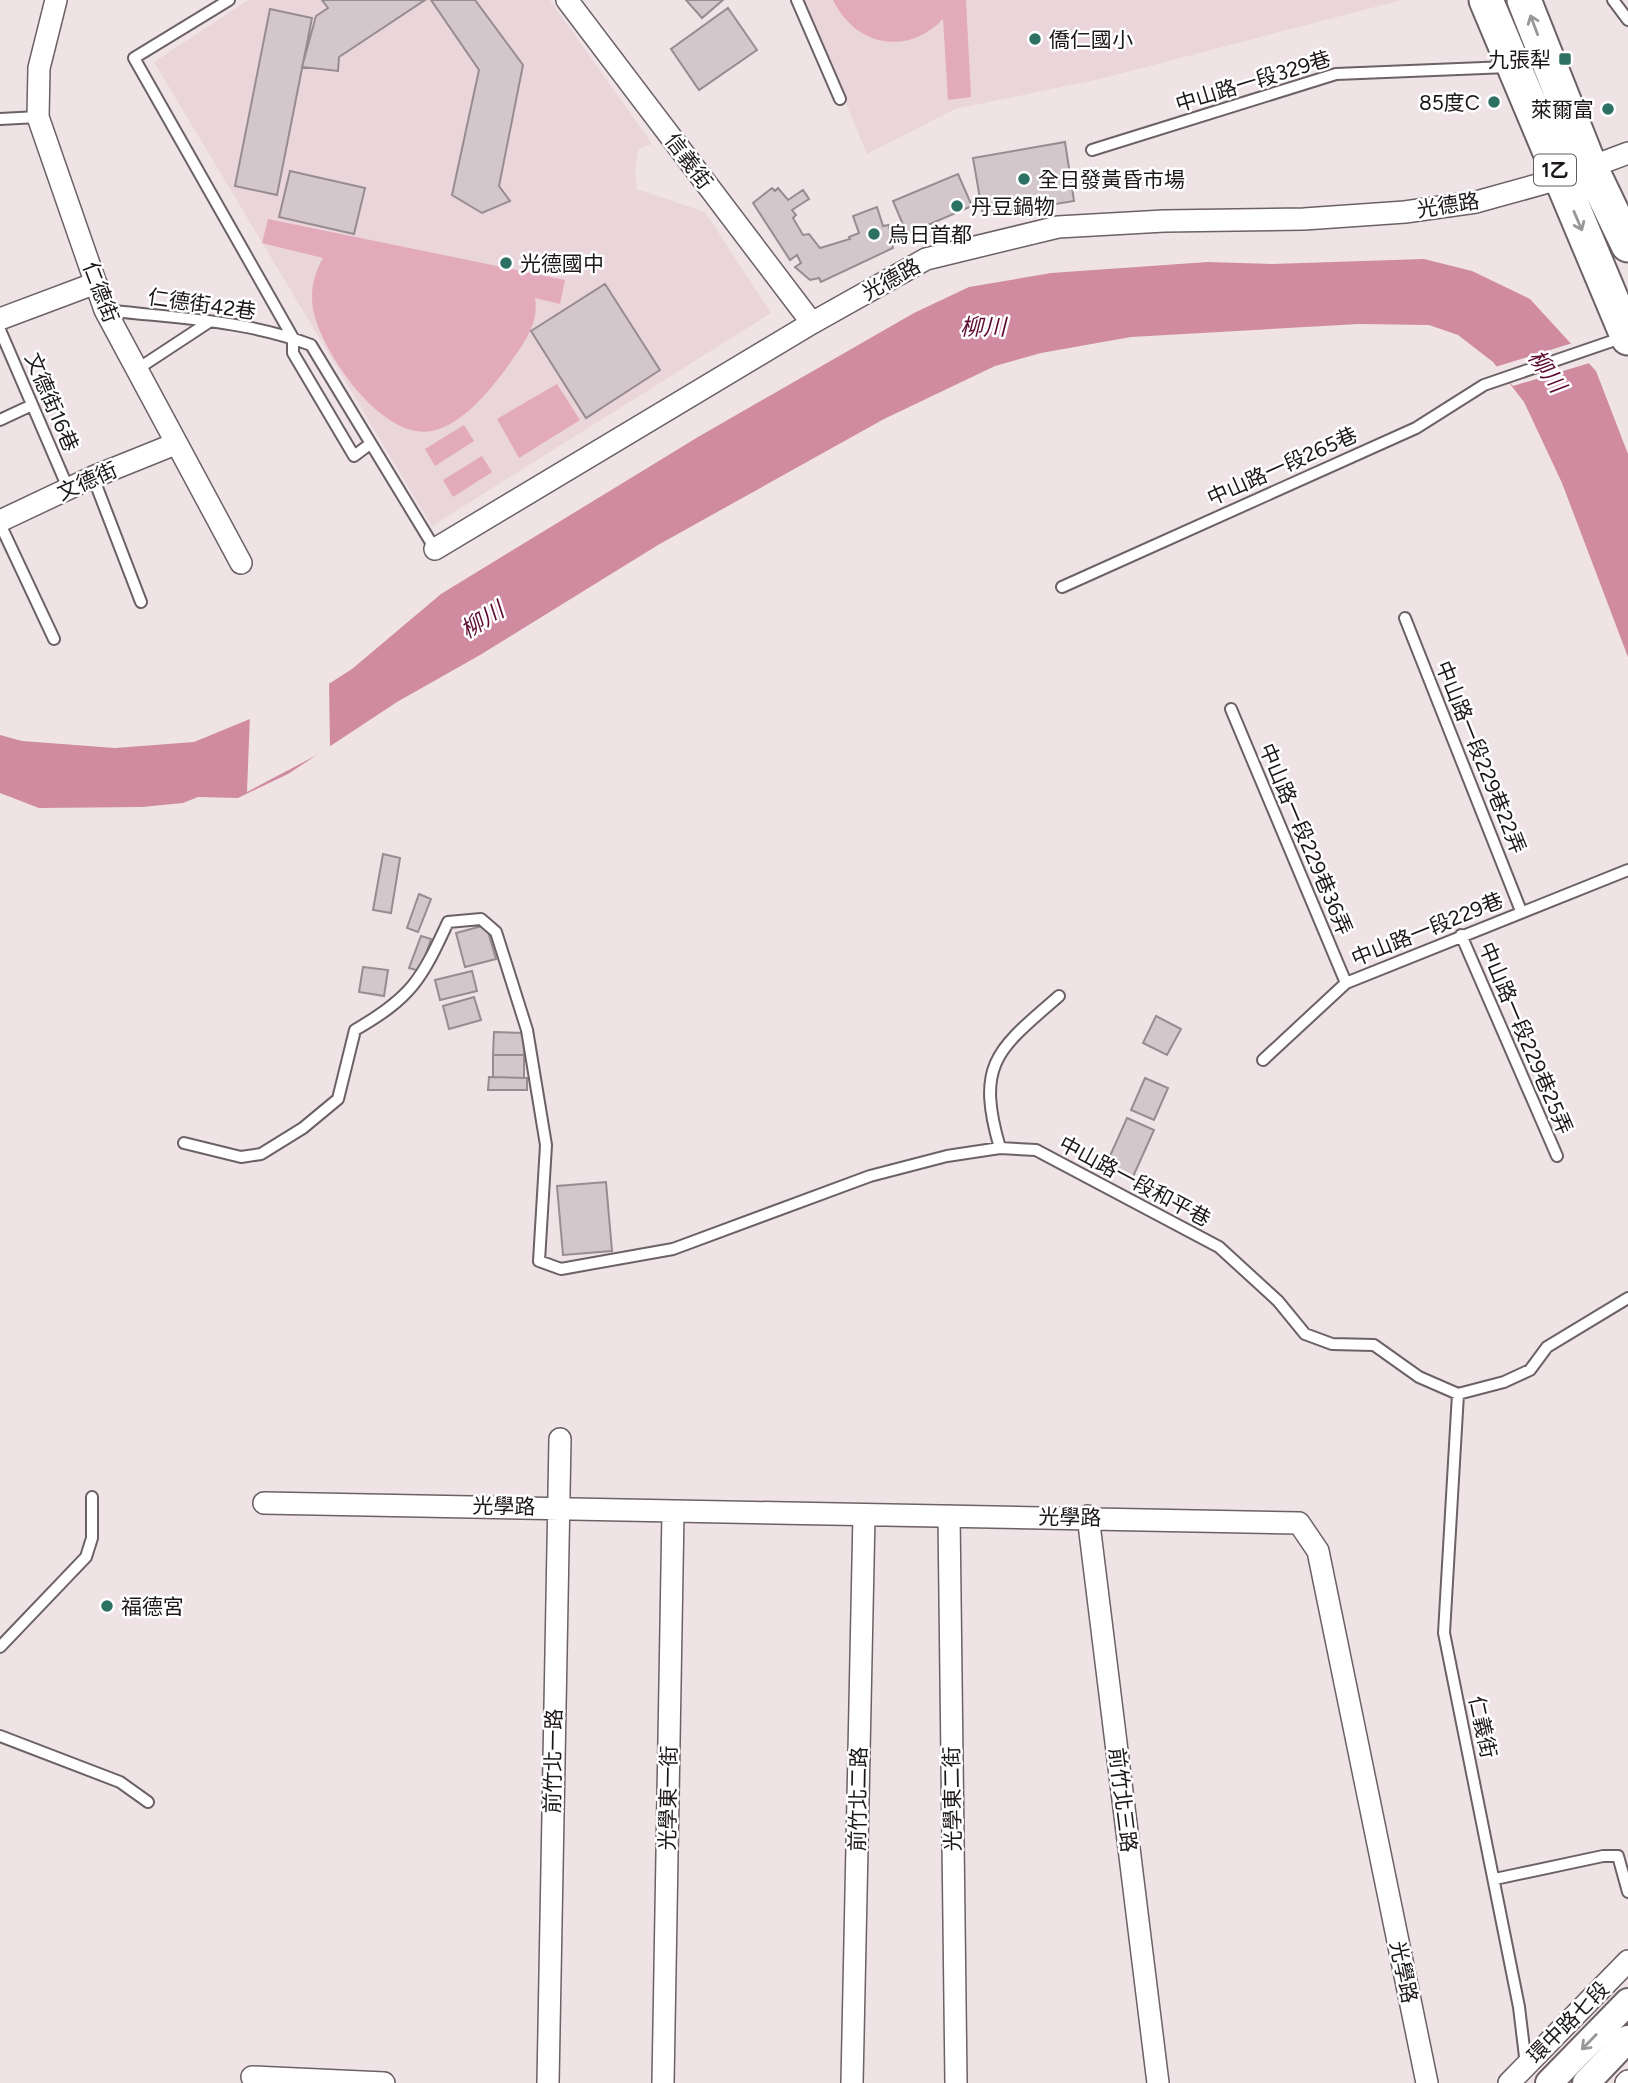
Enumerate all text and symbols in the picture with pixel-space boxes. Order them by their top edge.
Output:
one-way arrow [1527,14,1540,36]
place label: 僑仁國小 [1049,27,1133,52]
marker: 僑仁國小 [1027,31,1043,47]
street label: 中山路一段329巷 [1172,46,1334,116]
place label: 九張犁 [1488,47,1551,72]
marker: 九張犁 [1557,51,1573,67]
place label: 85度C [1419,90,1480,115]
marker: 85度C [1486,94,1502,110]
place label: 萊爾富 [1531,97,1594,122]
marker: 萊爾富 [1600,101,1616,117]
street label: 信義街 [660,128,718,194]
road number: 1乙 [1534,154,1576,186]
place label: 全日發黃昏市場 [1038,167,1185,192]
marker: 全日發黃昏市場 [1016,171,1032,187]
street label: 光德路 [1415,188,1481,222]
place label: 丹豆鍋物 [971,194,1055,219]
marker: 丹豆鍋物 [949,198,965,214]
one-way arrow [1572,210,1585,232]
place label: 烏日首都 [888,222,972,247]
marker: 烏日首都 [866,226,882,242]
place label: 光德國中 [520,251,604,276]
street label: 光德路 [857,253,925,305]
marker: 光德國中 [498,255,514,271]
street label: 仁德街 [78,258,124,326]
street label: 仁德街42巷 [146,284,258,324]
water label: 柳川 [960,313,1009,341]
water label: 柳川 [1522,344,1573,400]
street label: 文德街16巷 [20,349,84,455]
street label: 中山路一段265巷 [1203,422,1361,510]
street label: 文德街 [53,457,121,505]
water label: 柳川 [455,594,511,644]
street label: 中山路一段229巷22弄 [1431,657,1531,857]
street label: 中山路一段229巷36弄 [1254,739,1358,939]
street label: 中山路一段229巷 [1348,887,1506,971]
street label: 中山路一段229巷25弄 [1474,938,1578,1138]
street label: 中山路一段和平巷 [1055,1131,1215,1231]
street label: 光學路 [472,1493,536,1519]
street label: 光學路 [1038,1504,1102,1530]
place label: 福德宮 [121,1594,184,1619]
marker: 福德宮 [99,1598,115,1614]
street label: 仁義街 [1464,1694,1502,1760]
street label: 前竹北一路 [540,1708,566,1814]
street label: 光學東一街 [655,1745,681,1851]
street label: 前竹北二路 [845,1746,871,1852]
street label: 光學東二街 [939,1746,965,1852]
street label: 前竹北三路 [1104,1746,1142,1854]
street label: 光學路 [1385,1939,1423,2005]
street label: 環中路七段 [1522,1976,1614,2068]
one-way arrow [1580,2034,1597,2051]

